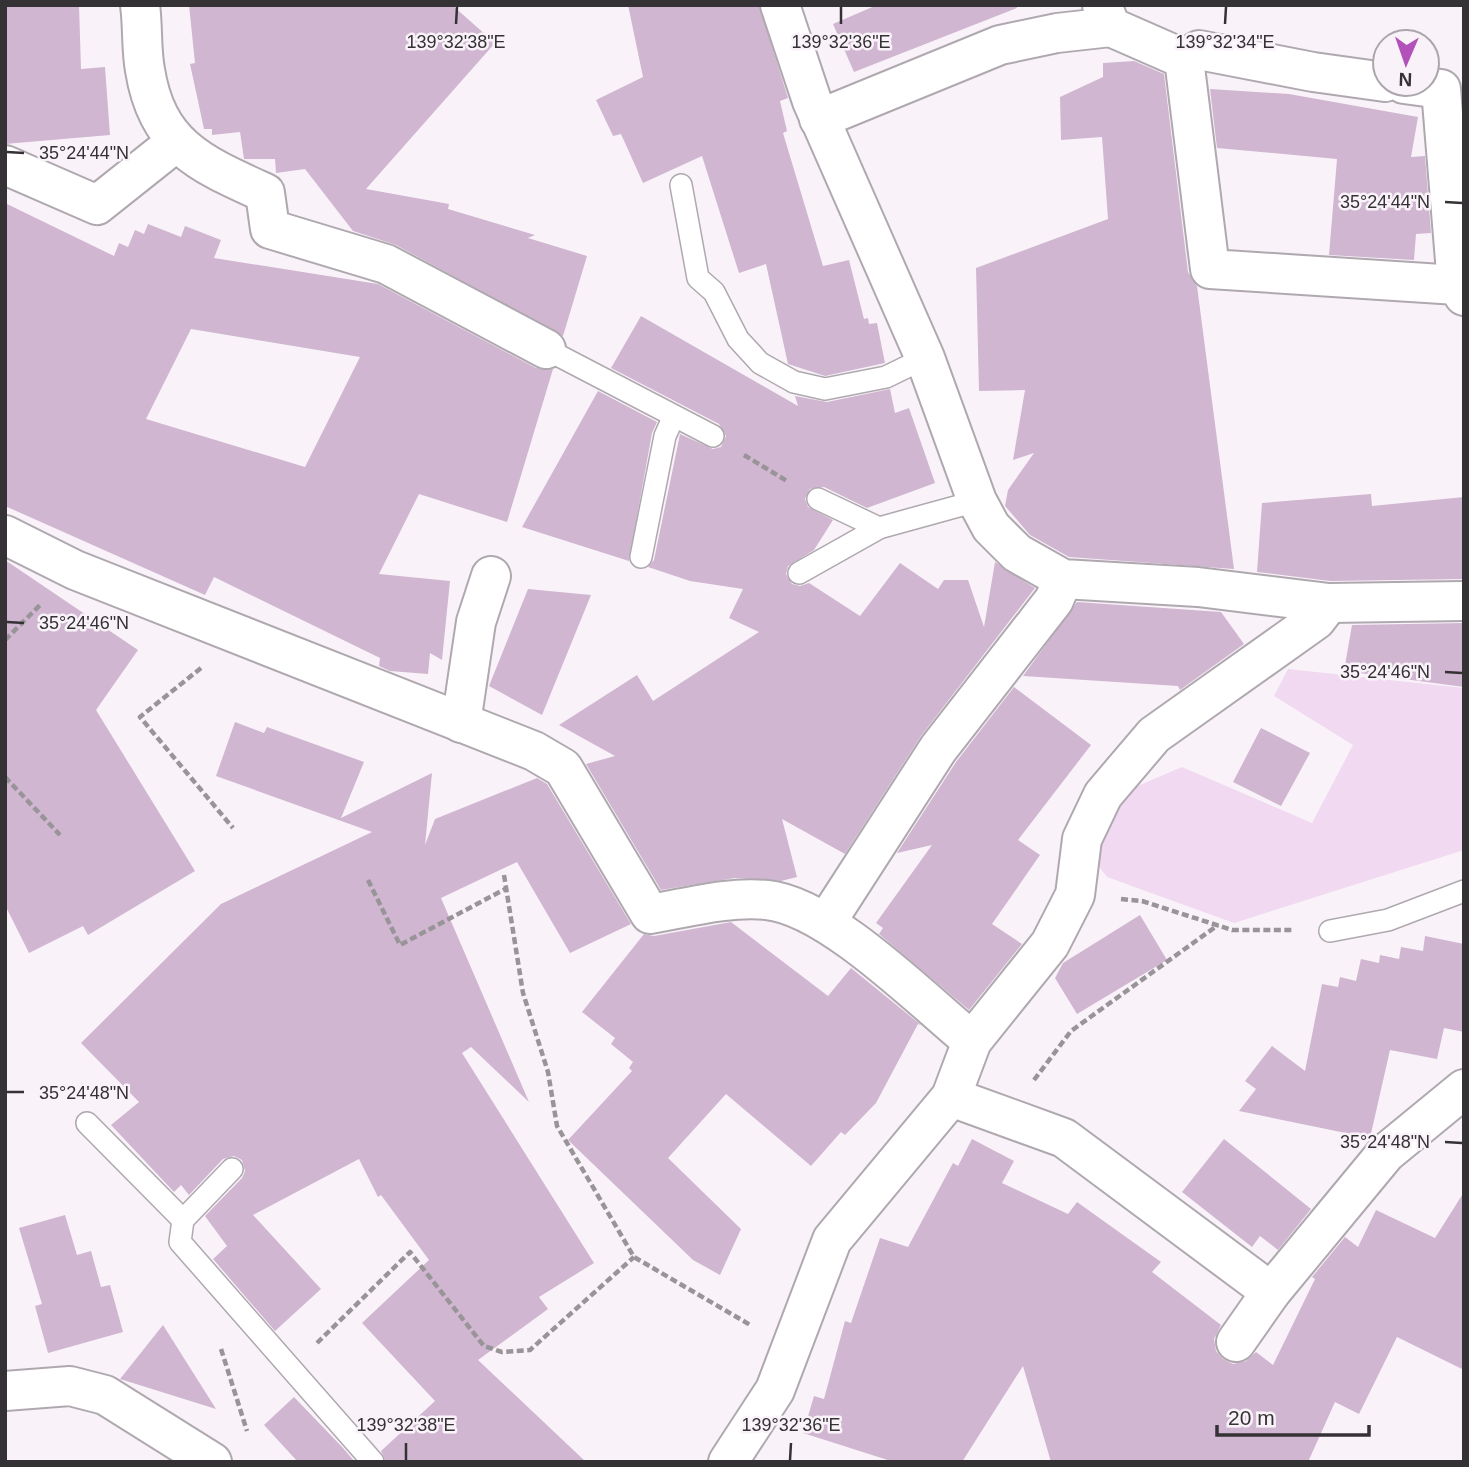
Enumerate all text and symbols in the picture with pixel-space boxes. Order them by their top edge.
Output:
north arrow [1371,28,1441,98]
text: 139°32'38"E [406,32,506,52]
text: 139°32'36"E [791,32,891,52]
text: 139°32'34"E [1175,32,1275,52]
text: N [1398,69,1413,90]
text: 35°24'44"N [39,143,129,163]
text: 35°24'44"N [1340,192,1430,212]
text: 35°24'46"N [39,613,129,633]
text: 35°24'46"N [1340,662,1430,682]
text: 35°24'48"N [39,1083,129,1103]
text: 35°24'48"N [1340,1132,1430,1152]
scale bar [1217,1394,1369,1438]
text: 20 m [1228,1406,1275,1429]
text: 139°32'38"E [356,1415,456,1435]
text: 139°32'36"E [741,1415,841,1435]

